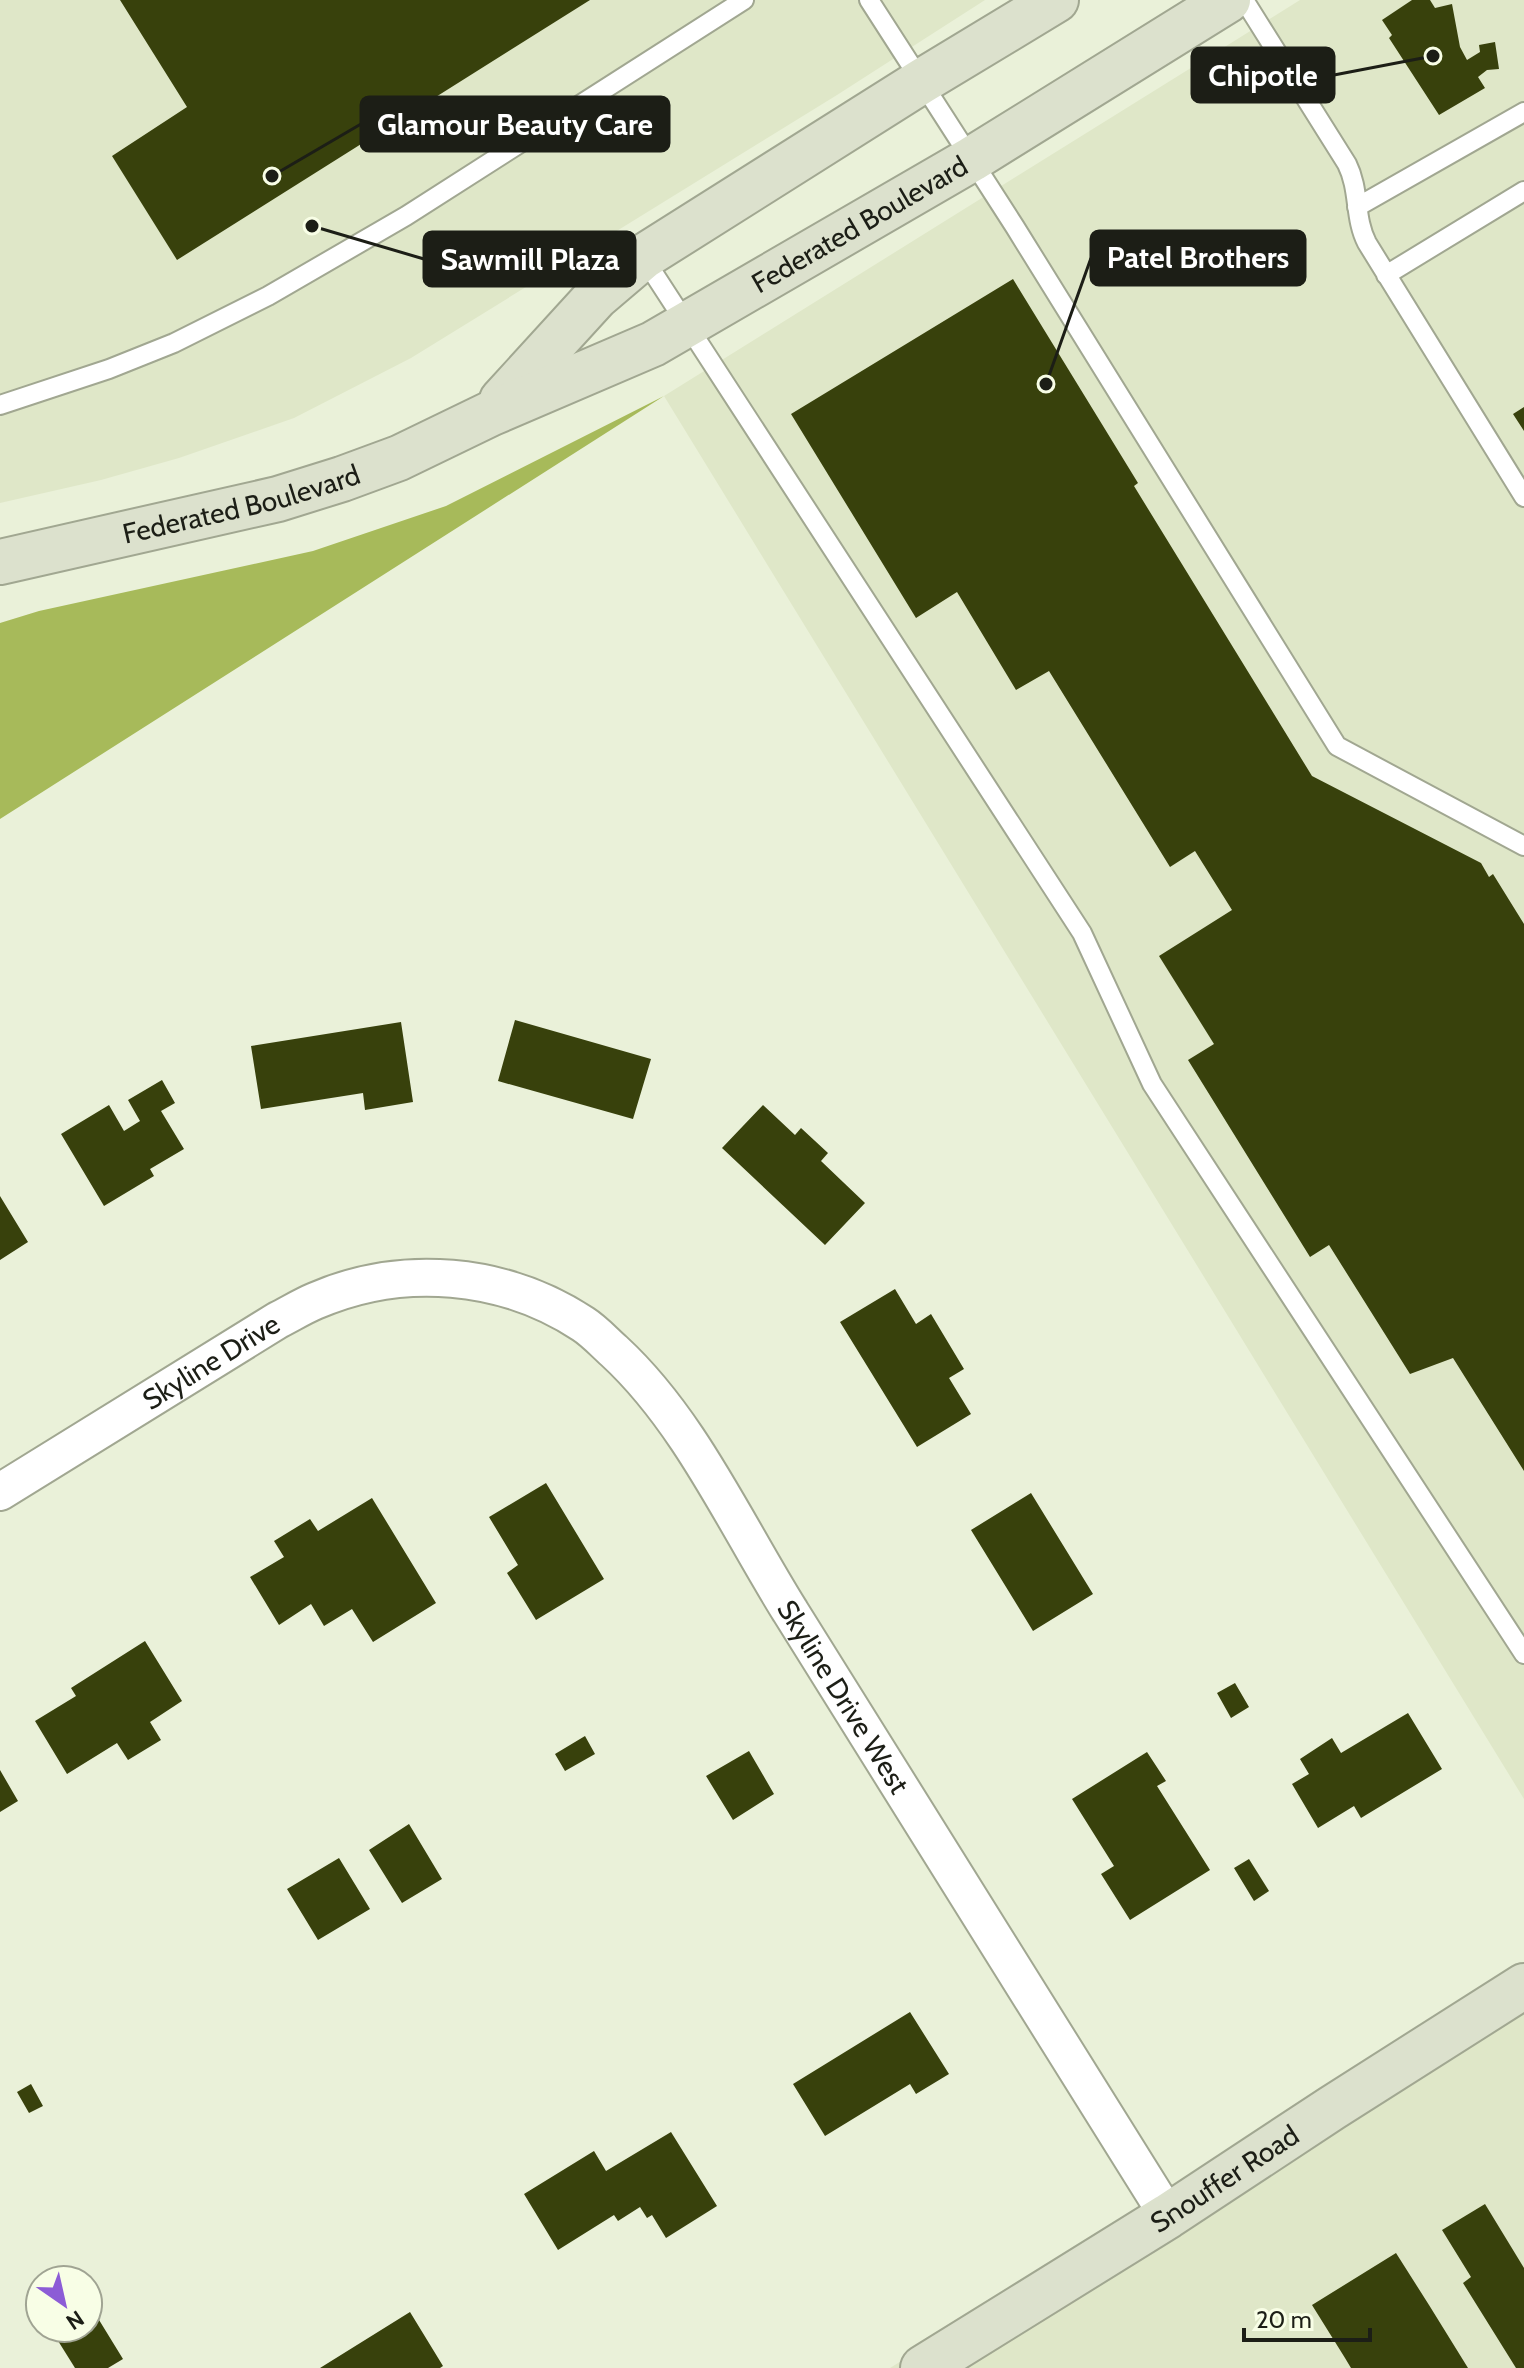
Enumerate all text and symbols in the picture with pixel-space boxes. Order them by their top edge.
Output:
callout: Chipotle [1192,48,1334,102]
text: Chipotle [1208,57,1318,94]
callout: Glamour Beauty Care [361,97,669,151]
text: Glamour Beauty Care [377,106,653,143]
street label: Federated Boulevard [746,148,973,300]
callout: Patel Brothers [1091,231,1305,285]
callout: Sawmill Plaza [424,232,635,286]
text: Patel Brothers [1107,239,1289,276]
text: Sawmill Plaza [440,241,620,278]
street label: Federated Boulevard [119,457,364,551]
street label: Skyline Drive [136,1306,286,1417]
street label: Skyline Drive West [770,1594,917,1800]
street label: Snouffer Road [1144,2118,1305,2240]
north arrow [24,2264,104,2344]
scale bar [1244,2292,1370,2342]
text: N [61,2305,89,2336]
text: 20 m [1256,2305,1312,2334]

